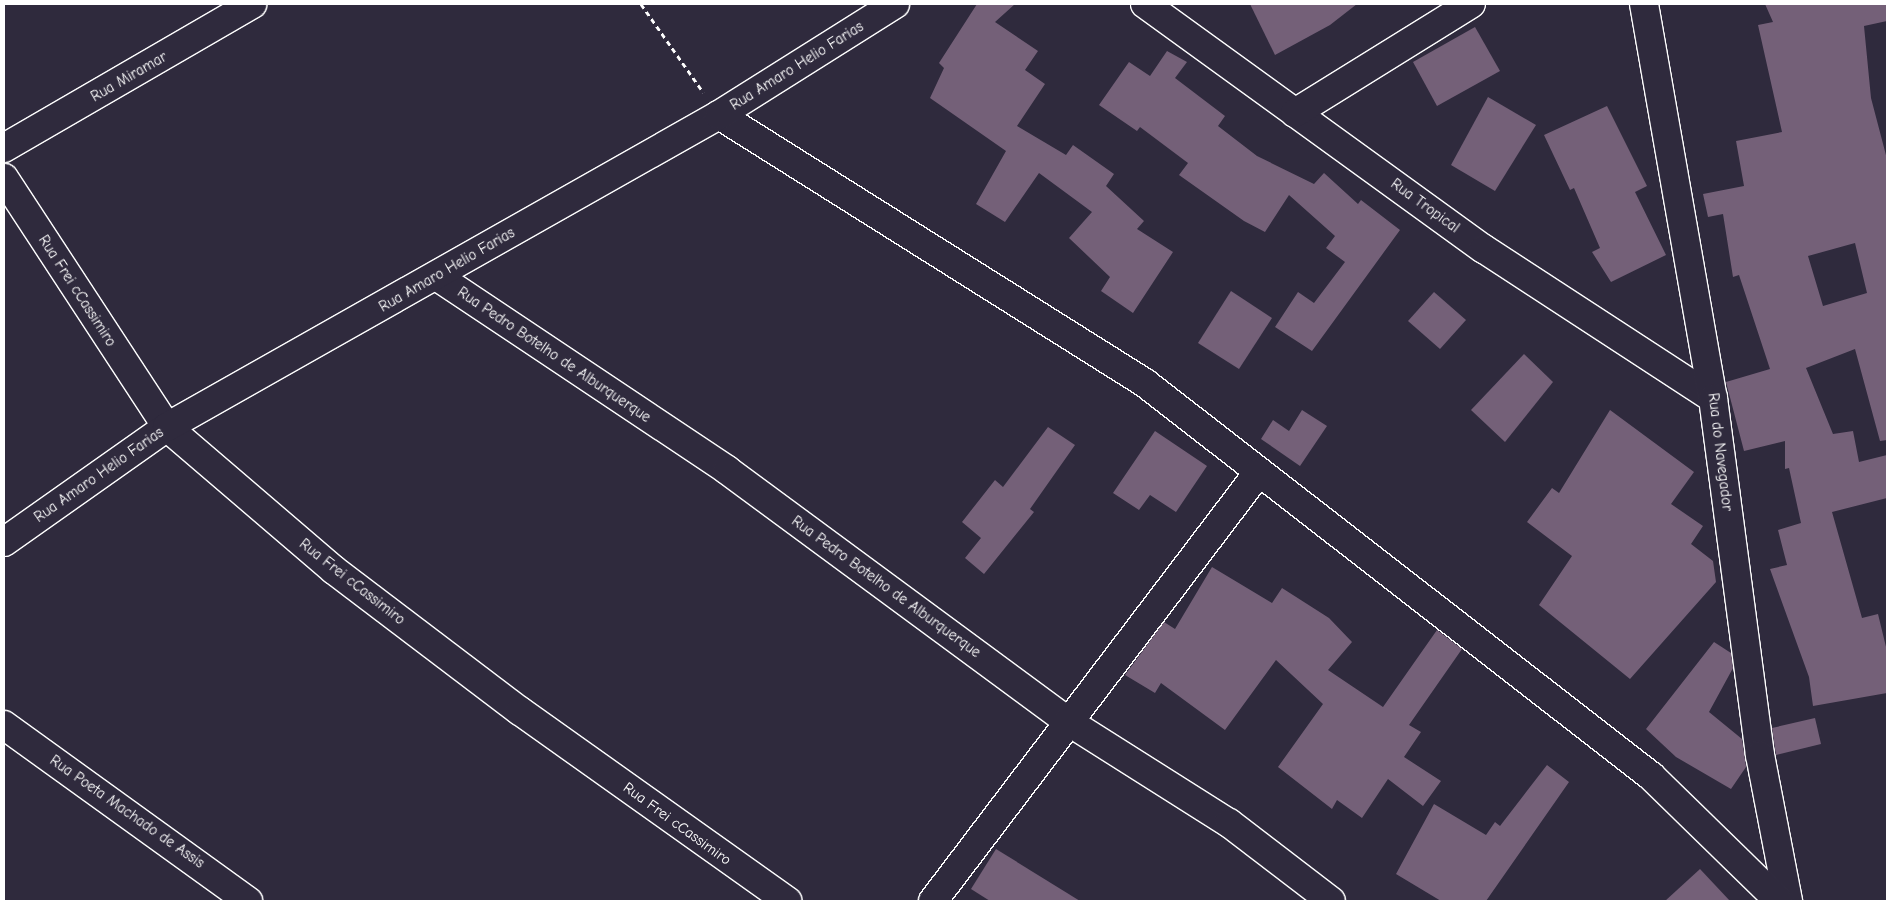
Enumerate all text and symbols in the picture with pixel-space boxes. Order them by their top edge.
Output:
street label: Rua Amaro Helio Farias [727,18,867,114]
street label: Rua Miramar [88,48,170,106]
street label: Rua Tropical [1387,175,1463,237]
street label: Rua Amaro Helio Farias [376,224,518,316]
street label: Rua Frei cCassimiro [34,232,120,350]
street label: Rua Pedro Botelho de Alburquerque [454,283,654,427]
street label: Rua do Navegador [1704,392,1736,512]
street label: Rua Amaro Helio Farias [31,424,167,526]
street label: Rua Pedro Botelho de Alburquerque [788,512,984,662]
street label: Rua Frei cCassimiro [296,535,408,629]
street label: Rua Poeta Machado de Assis [46,752,208,872]
street label: Rua Frei cCassimiro [619,779,735,869]

